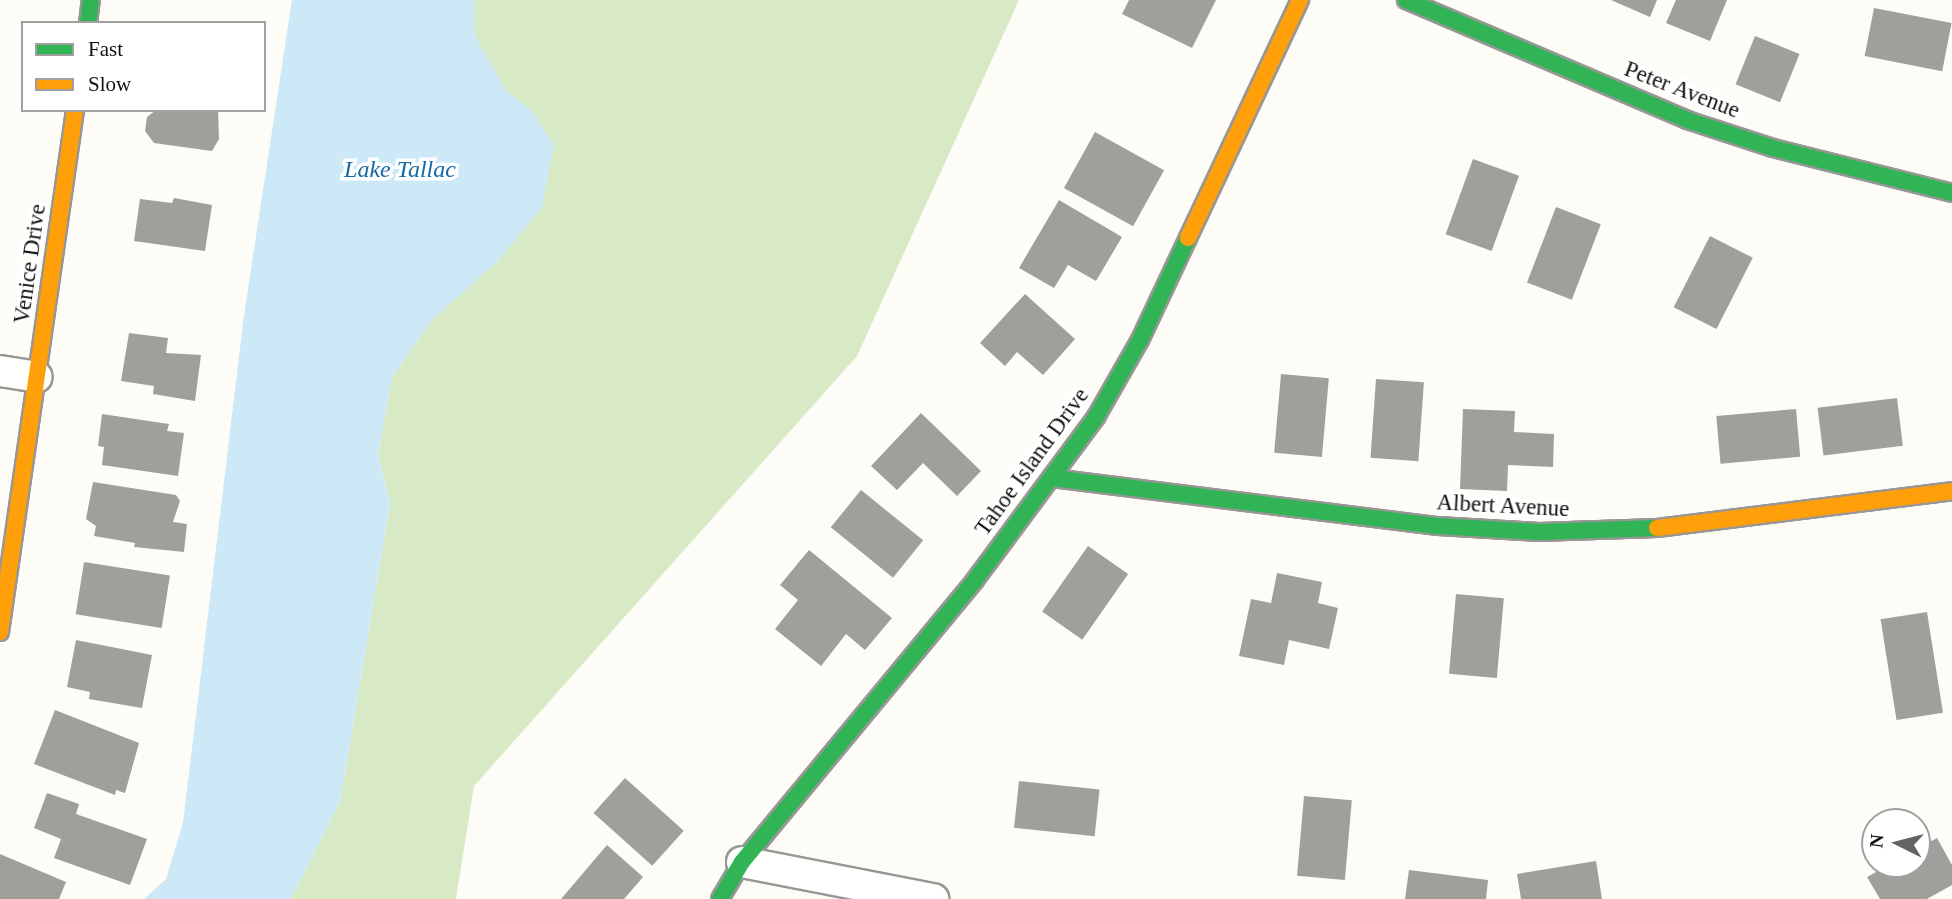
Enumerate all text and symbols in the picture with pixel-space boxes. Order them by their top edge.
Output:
legend [21,21,266,112]
text: Fast [88,37,123,61]
street label: Peter Avenue [1620,55,1744,125]
text: Slow [88,72,131,96]
water label: Lake Tallac [344,156,456,184]
street label: Venice Drive [8,202,52,326]
street label: Tahoe Island Drive [969,383,1095,541]
street label: Albert Avenue [1435,489,1571,523]
north arrow [1861,808,1931,878]
text: N [1865,833,1888,849]

